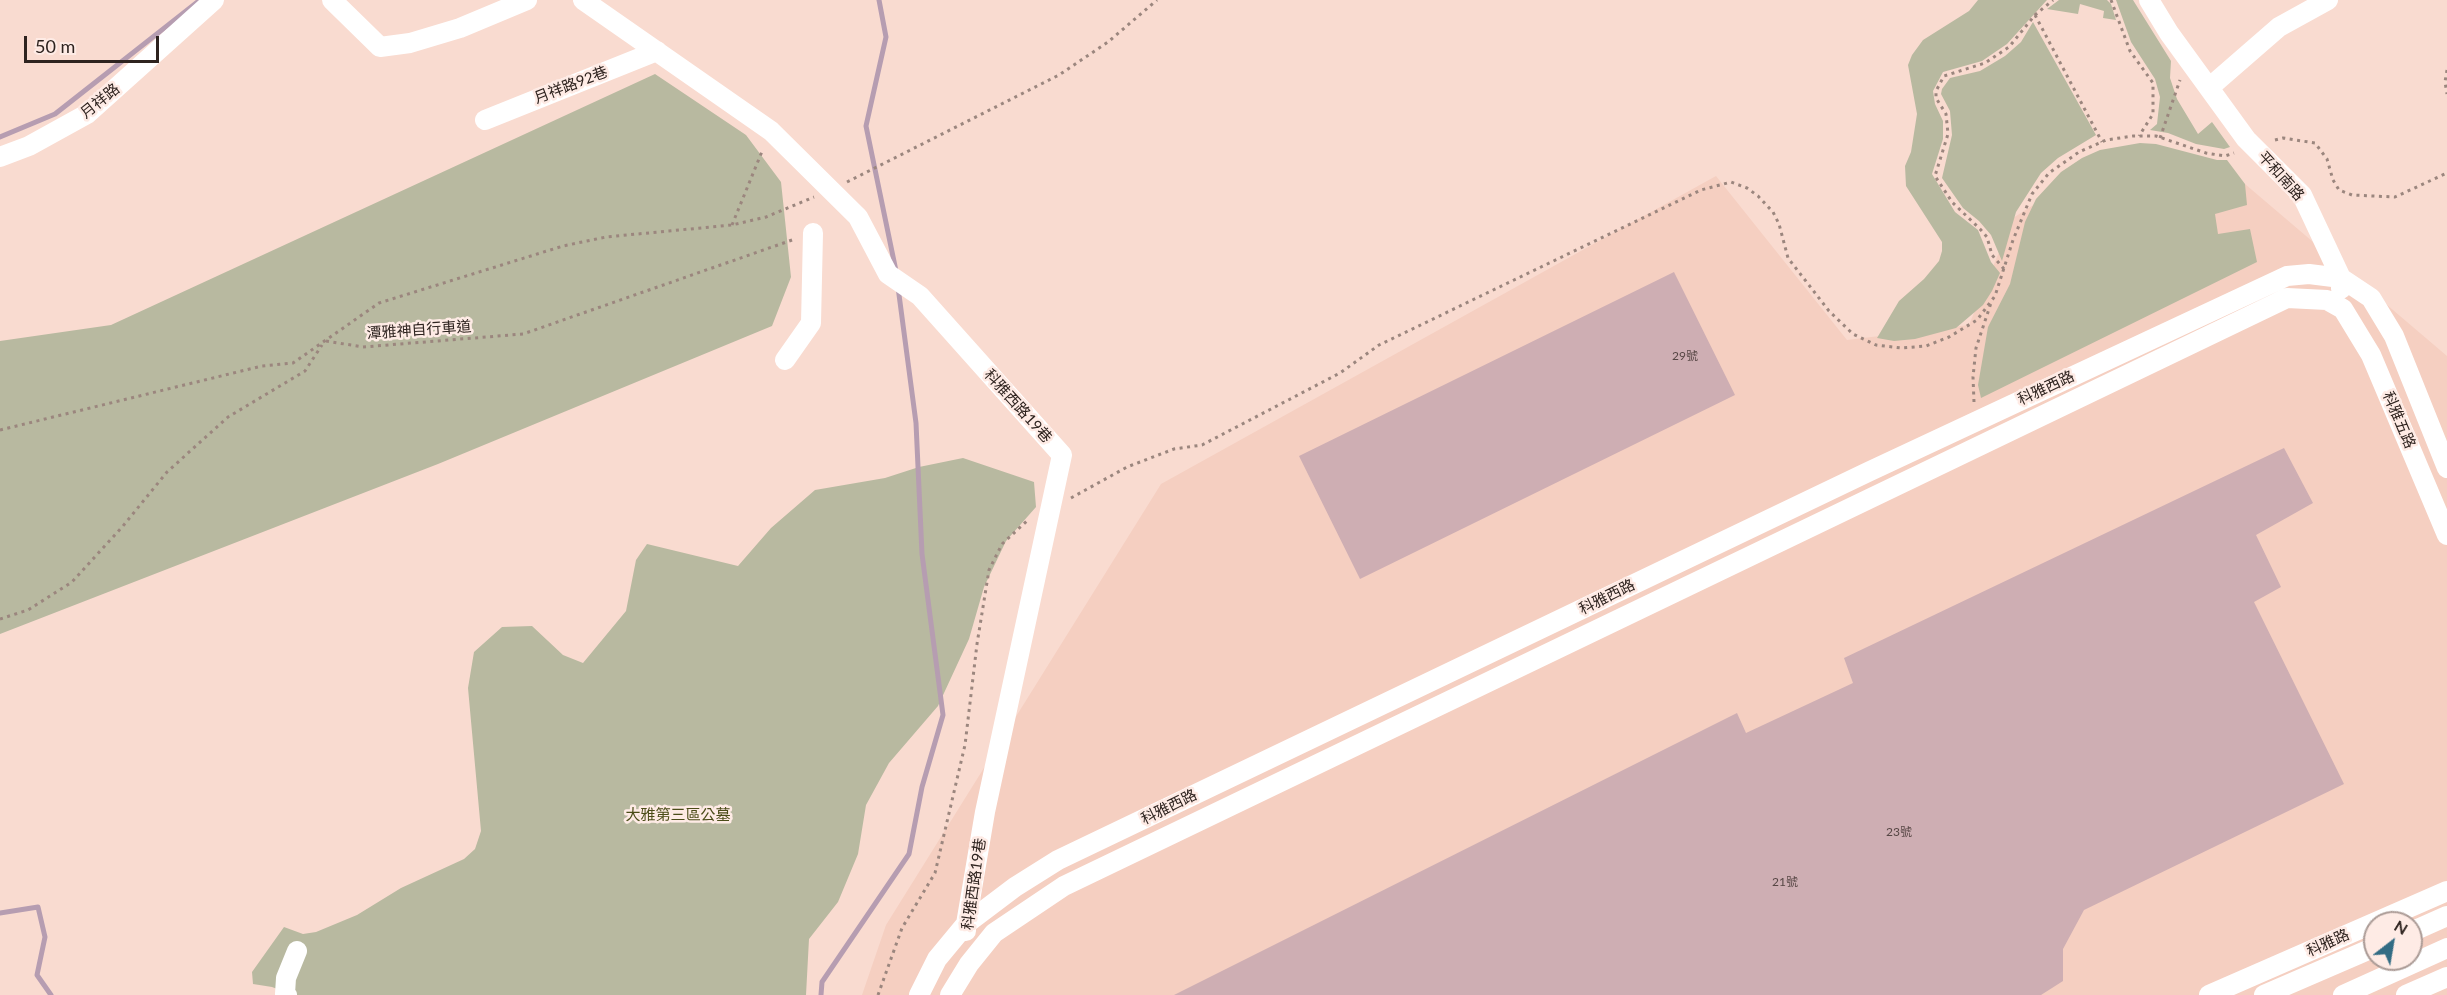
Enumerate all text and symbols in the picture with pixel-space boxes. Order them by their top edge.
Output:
scale bar [27,24,162,62]
text: 50 m [35,35,75,57]
street label: 月祥路92巷 [532,63,610,107]
street label: 月祥路 [77,80,123,122]
street label: 平和南路 [2254,148,2308,204]
street label: 潭雅神自行車道 [366,317,472,343]
house number: 29號 [1672,349,1698,363]
street label: 科雅西路19巷 [980,366,1056,446]
street label: 科雅西路 [2015,367,2077,409]
street label: 科雅五路 [2379,389,2419,451]
street label: 科雅西路 [1576,576,1638,618]
street label: 科雅西路 [1138,786,1200,828]
park label: 大雅第三區公墓 [626,806,730,824]
house number: 23號 [1886,825,1912,839]
street label: 科雅西路19巷 [959,837,989,931]
house number: 21號 [1772,875,1798,889]
north arrow [2363,911,2423,971]
text: N [2391,916,2412,938]
street label: 科雅路 [2304,926,2352,960]

